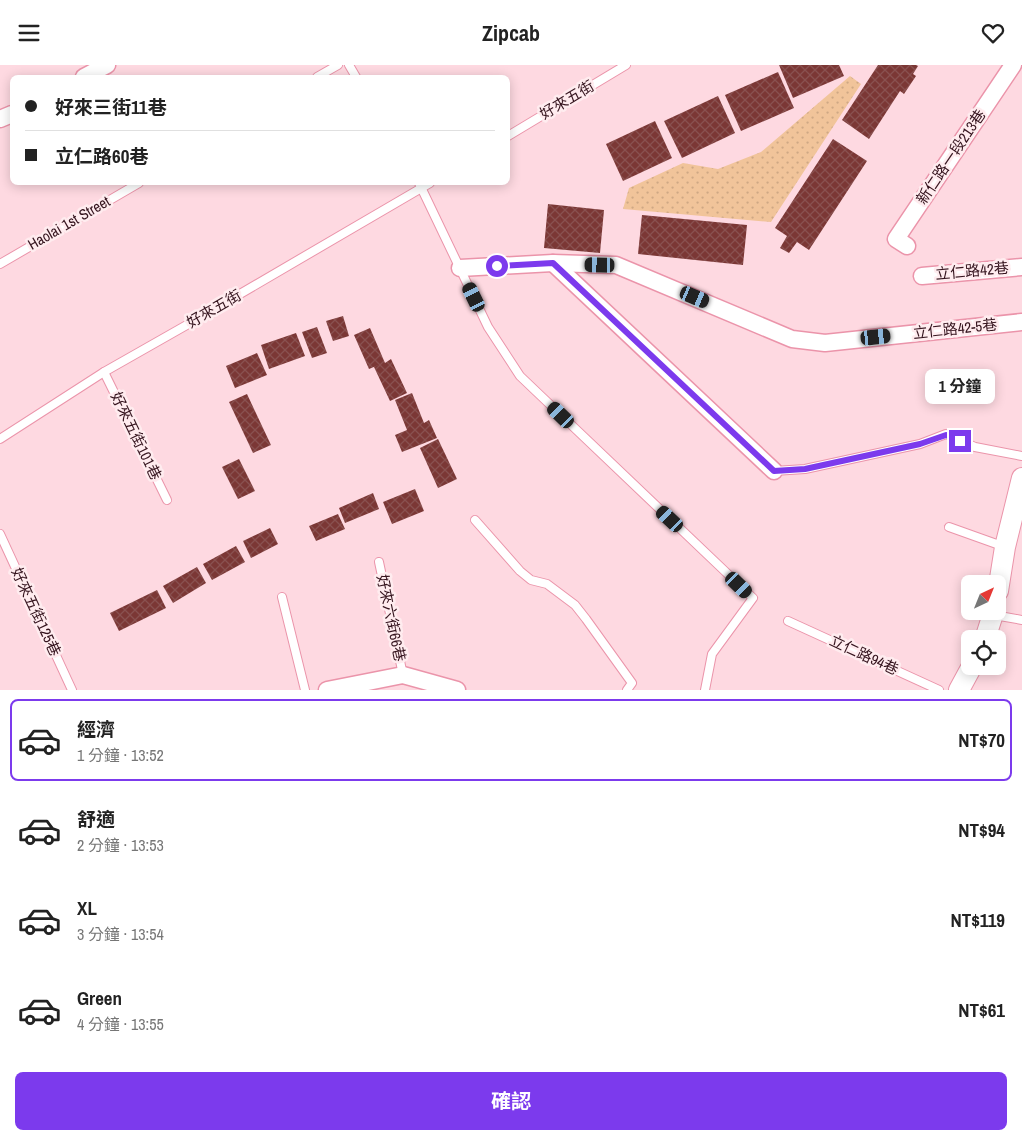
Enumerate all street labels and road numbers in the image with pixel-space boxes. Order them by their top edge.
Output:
street label: 好來五街 [536,75,598,124]
street label: 新仁路一段213巷 [911,105,990,208]
street label: Haolai 1st Street [24,190,114,255]
street label: 立仁路42巷 [934,257,1010,284]
street label: 好來五街 [183,284,245,333]
street label: 立仁路42-5巷 [912,314,998,343]
street label: 好來五街101巷 [106,388,167,483]
street label: 好來五街125巷 [7,564,66,660]
street label: 好來六街66巷 [372,572,411,663]
street label: 立仁路94巷 [826,629,902,680]

